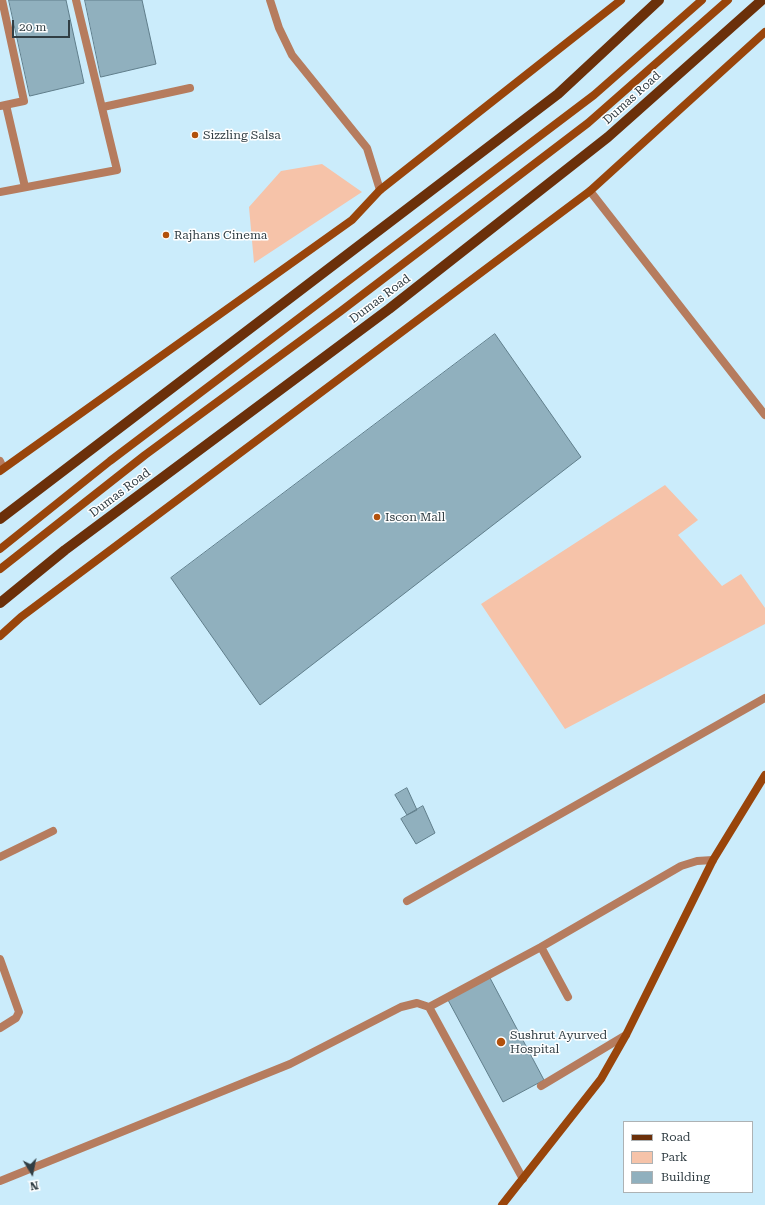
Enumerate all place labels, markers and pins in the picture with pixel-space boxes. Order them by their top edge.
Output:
place label: Sizzling Salsa [203,128,281,142]
marker: Sizzling Salsa [190,130,200,140]
place label: Rajhans Cinema [174,228,267,242]
marker: Rajhans Cinema [161,230,171,240]
place label: Iscon Mall [385,510,445,524]
marker: Iscon Mall [372,512,382,522]
place label: Sushrut Ayurved Hospital [510,1028,607,1056]
marker: Sushrut Ayurved Hospital [495,1036,507,1048]

